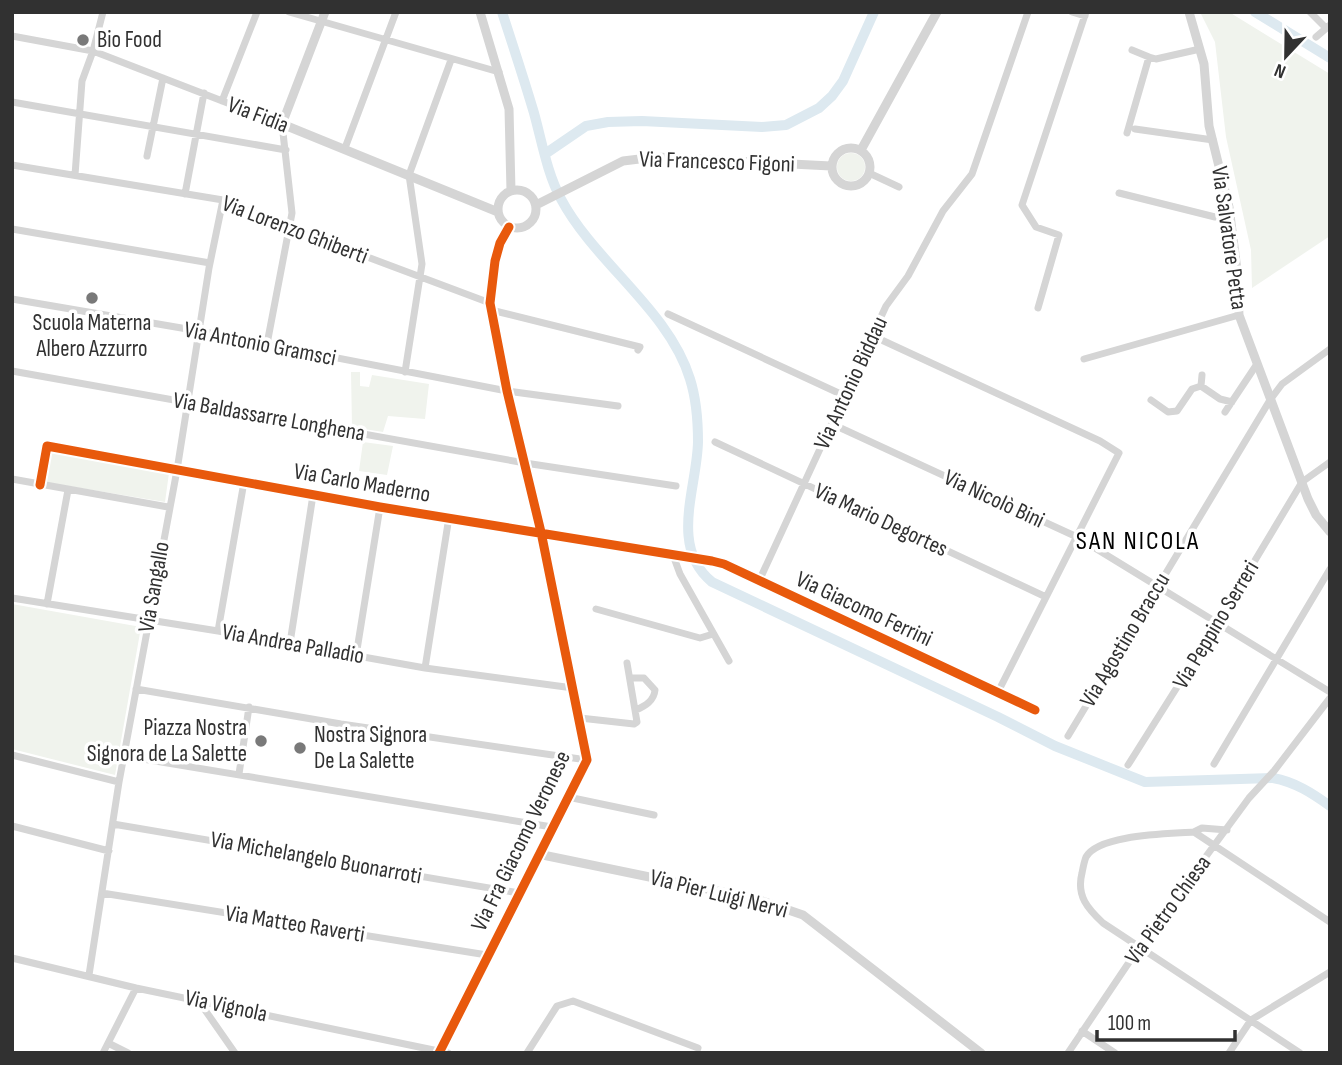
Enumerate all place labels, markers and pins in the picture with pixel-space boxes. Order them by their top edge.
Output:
place label: Bio Food [97,26,162,54]
marker: Bio Food [75,32,91,48]
marker: Scuola Materna Albero Azzurro [84,290,100,306]
place label: Scuola Materna Albero Azzurro [33,309,151,363]
place label: Piazza Nostra Signora de La Salette [87,714,247,768]
place label: Nostra Signora De La Salette [314,721,427,775]
marker: Piazza Nostra Signora de La Salette [253,733,269,749]
marker: Nostra Signora De La Salette [292,740,308,756]

